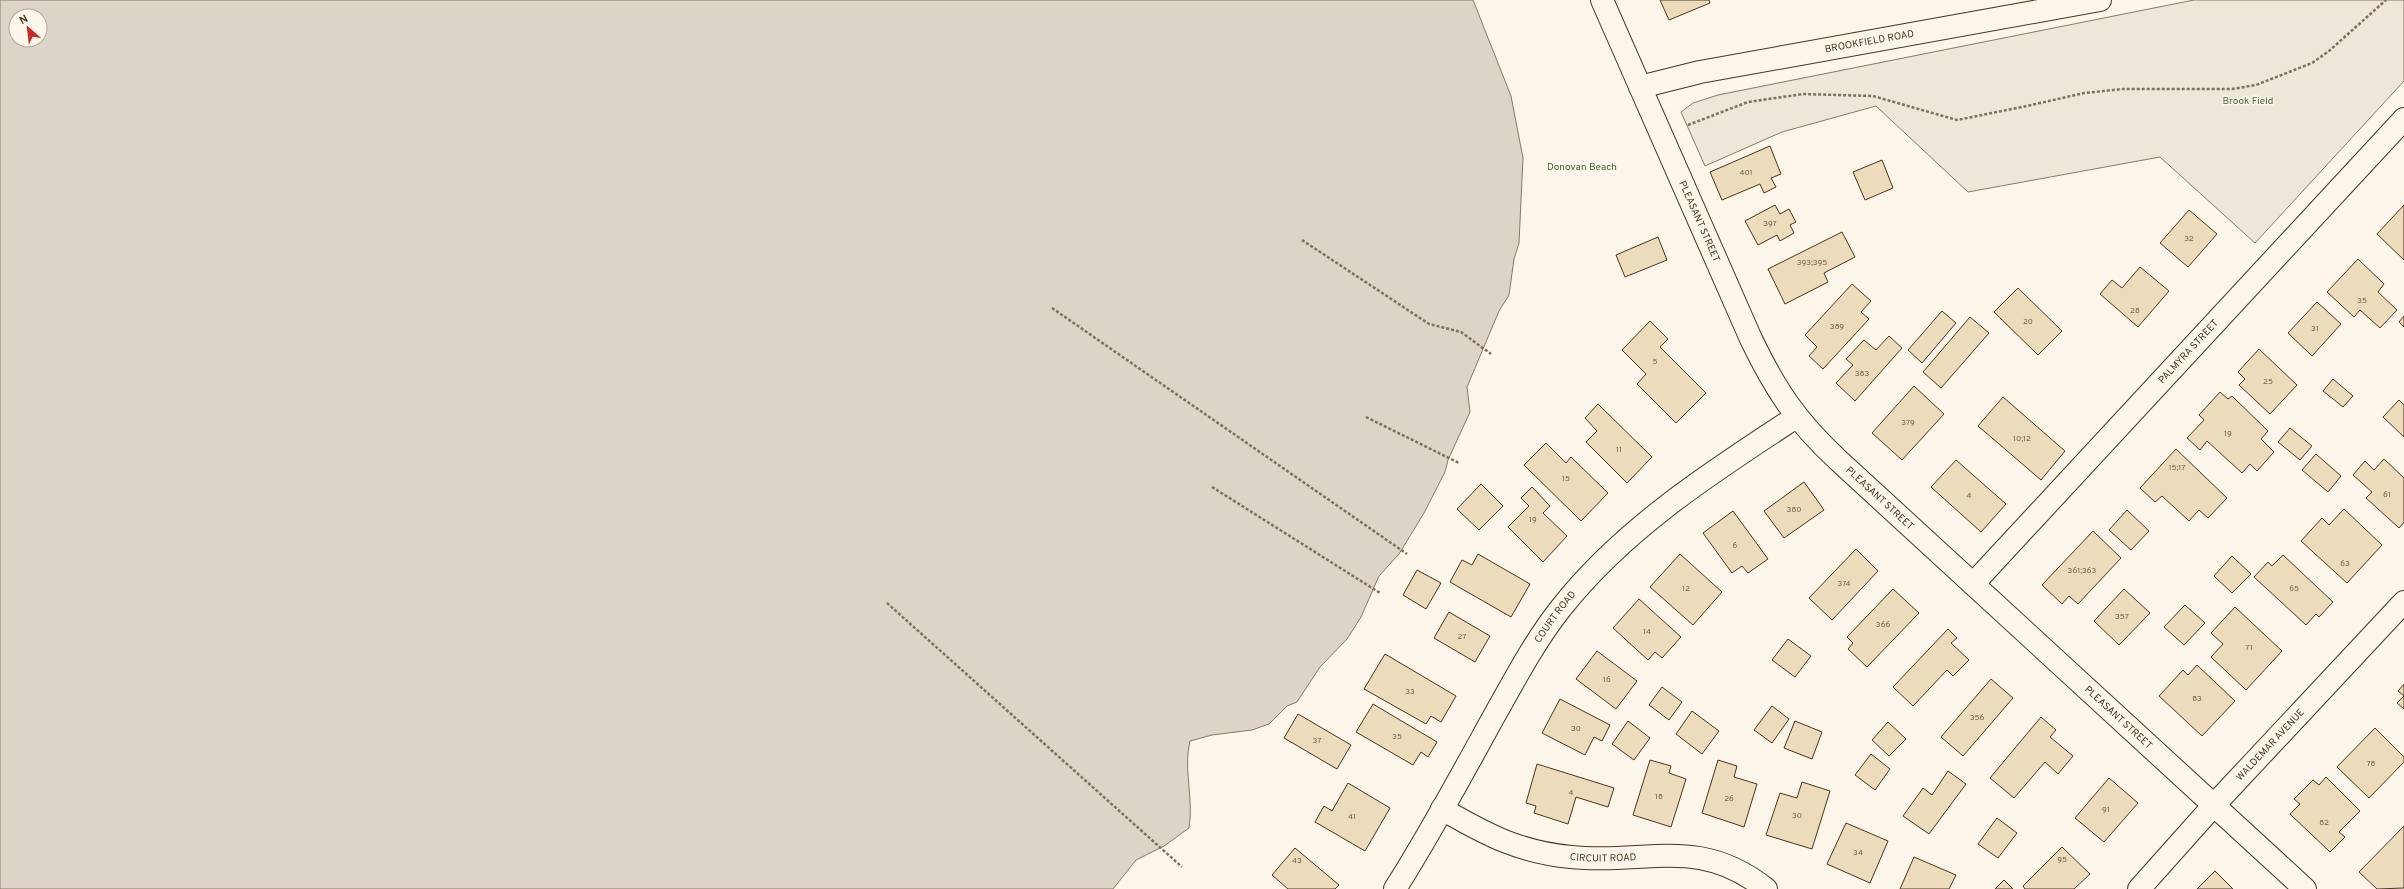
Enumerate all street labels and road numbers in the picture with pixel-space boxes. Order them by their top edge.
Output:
street label: BROOKFIELD ROAD [1824,27,1915,56]
street label: PLEASANT STREET [1676,179,1723,264]
street label: PALMYRA STREET [2156,317,2221,386]
street label: PLEASANT STREET [1843,464,1917,533]
street label: COURT ROAD [1532,588,1579,645]
street label: PLEASANT STREET [2082,683,2155,752]
street label: WALDEMAR AVENUE [2233,706,2307,784]
street label: CIRCUIT ROAD [1569,850,1637,865]

